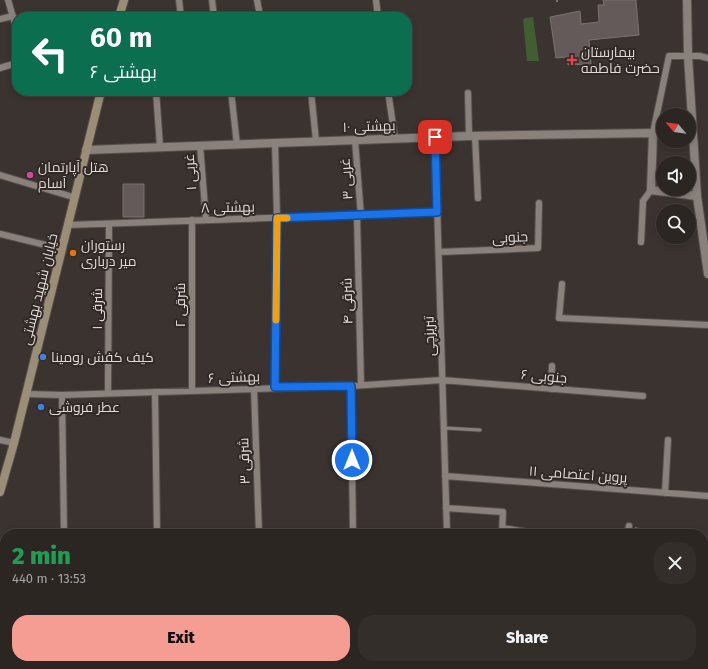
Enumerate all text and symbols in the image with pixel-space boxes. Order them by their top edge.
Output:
text: 60 m [90,21,152,54]
icon: left [24,28,76,80]
place label: بیمارستان حضرت فاطمه [581,44,660,77]
marker: بیمارستان حضرت فاطمه [566,54,578,66]
text: بهشتی ۶ [90,61,157,83]
north arrow [656,108,696,148]
map controls [656,108,696,244]
street label: بهشتی ۱۰ [342,117,396,136]
pin [418,120,452,154]
icon: arrive [424,126,446,148]
street label: غربی ۱ [181,153,200,191]
button: sound [656,156,696,196]
street label: غربی ۳ [337,158,356,200]
place label: هتل آپارتمان آسام [38,159,109,193]
marker: هتل آپارتمان آسام [25,170,35,180]
street label: بهشتی ۸ [201,199,255,216]
button: search [656,204,696,244]
street label: جنوبی [492,228,528,247]
street label: خیابان شهید بهشتی [17,231,62,347]
place label: رستوران میر درباری [81,237,137,270]
marker: رستوران میر درباری [68,248,78,258]
street label: شرقی ۴ [339,278,356,324]
street label: شرقی ۲ [172,283,189,327]
street label: شرقی ۱ [89,288,106,330]
street label: تبریزچی [420,315,440,356]
place label: کیف کفش رومینا [51,349,154,366]
marker: کیف کفش رومینا [38,352,48,362]
street label: جنوبی ۶ [520,366,568,387]
street label: بهشتی ۶ [208,368,260,387]
place label: عطر فروشی [49,399,120,416]
marker: عطر فروشی [36,402,46,412]
street label: شرقی ۳ [235,437,254,485]
position arrow [331,439,373,481]
street label: پروین اعتصامی ۱۱ [528,463,628,487]
text: 2 min [12,542,71,570]
button: close [654,542,696,584]
text: 440 m · 13:53 [12,571,86,586]
button: Exit [12,615,350,661]
button: Share [358,615,696,661]

